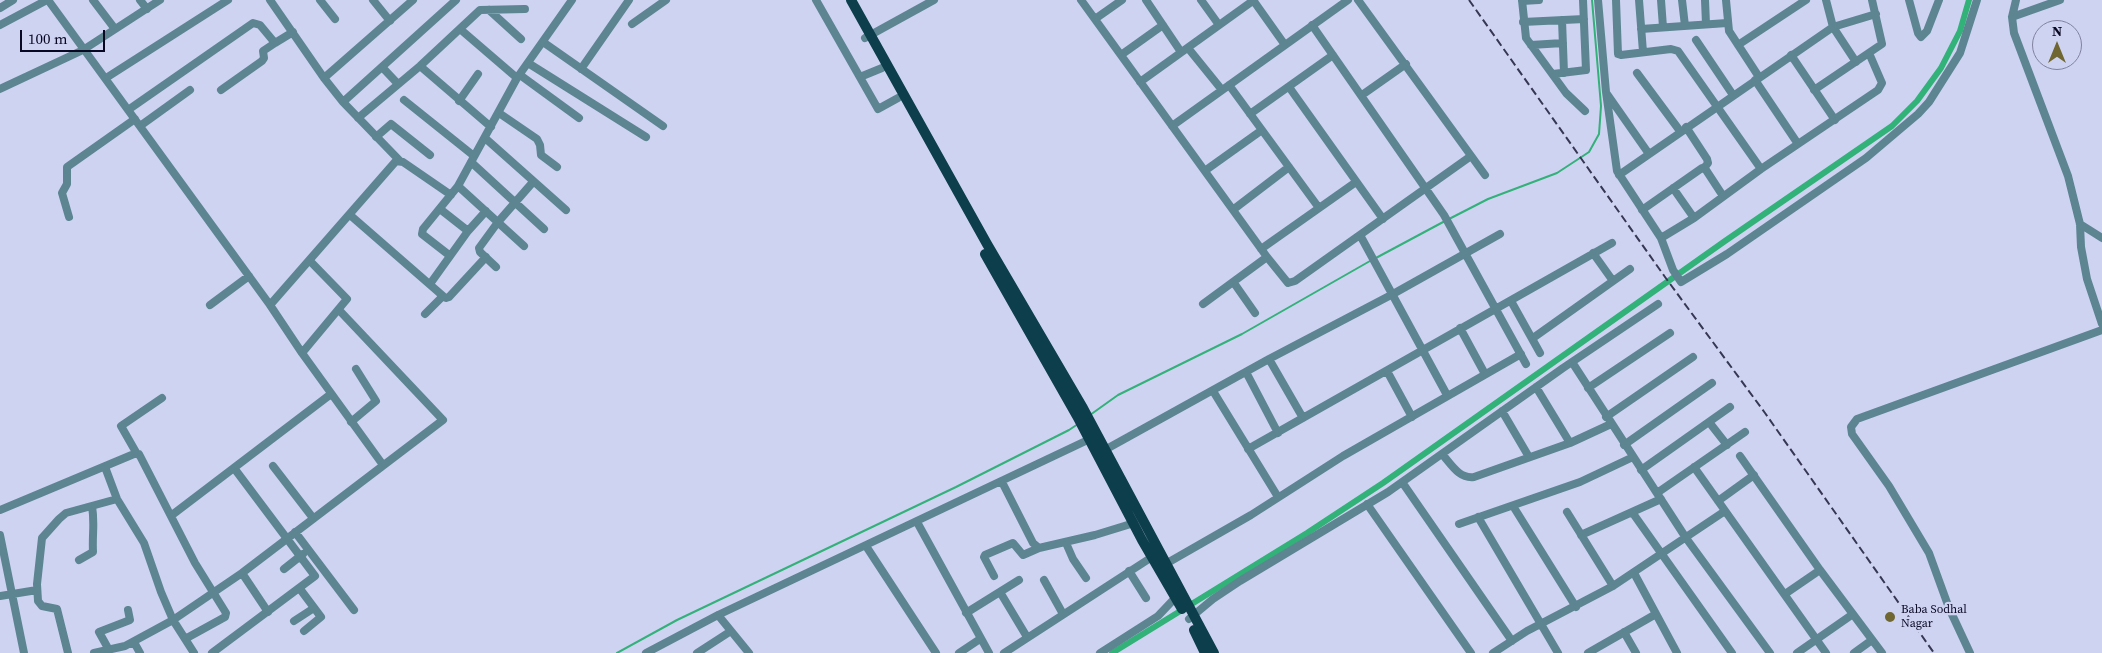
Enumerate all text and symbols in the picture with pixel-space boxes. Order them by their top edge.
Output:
scale bar [22,20,108,52]
north arrow [2032,20,2082,70]
text: N [2052,21,2062,41]
text: 100 m [28,28,68,49]
place label: Baba Sodhal Nagar [1901,603,1967,631]
marker: Baba Sodhal Nagar [1883,610,1897,624]

